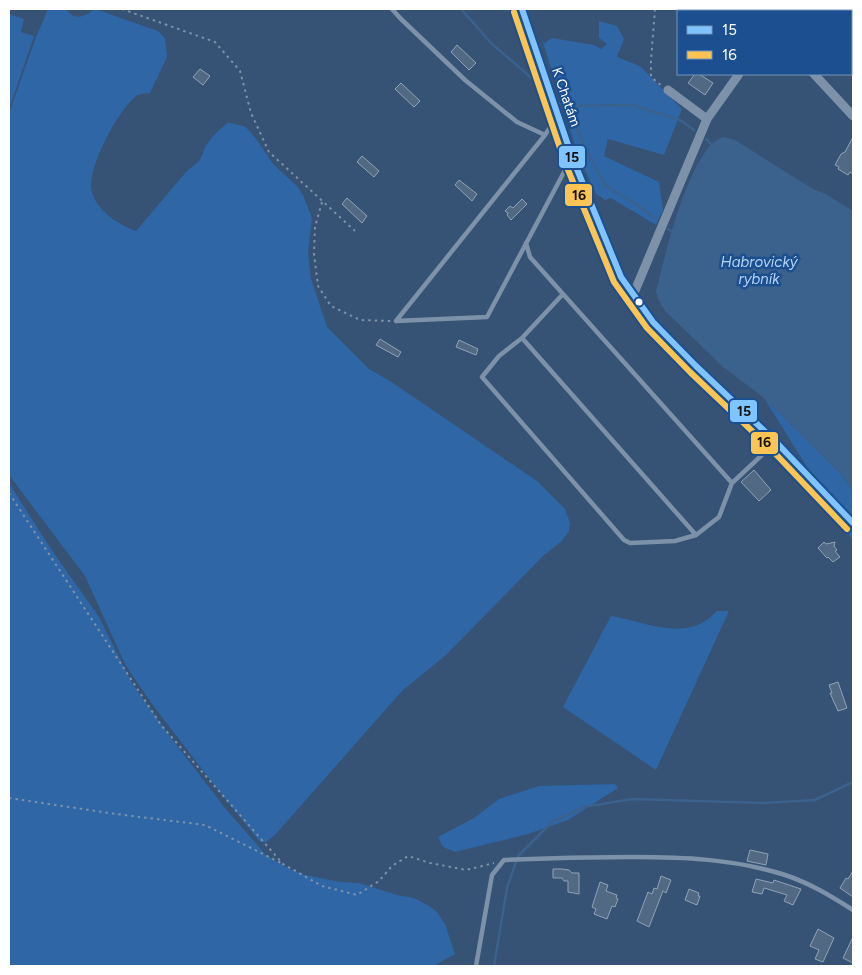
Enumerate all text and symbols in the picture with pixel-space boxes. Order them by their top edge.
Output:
legend [677,10,852,75]
text: 15 [722,21,737,39]
text: 16 [722,46,737,64]
street label: K Chatám [548,65,584,129]
line badge: 15 [558,145,586,169]
text: 15 [565,149,579,166]
line badge: 16 [564,183,593,207]
text: 16 [572,187,586,204]
water label: Habrovický rybník [720,253,799,288]
unlabelled marker [634,297,644,307]
line badge: 15 [729,399,758,423]
text: 15 [737,403,751,420]
line badge: 16 [750,431,779,455]
text: 16 [757,434,771,451]

